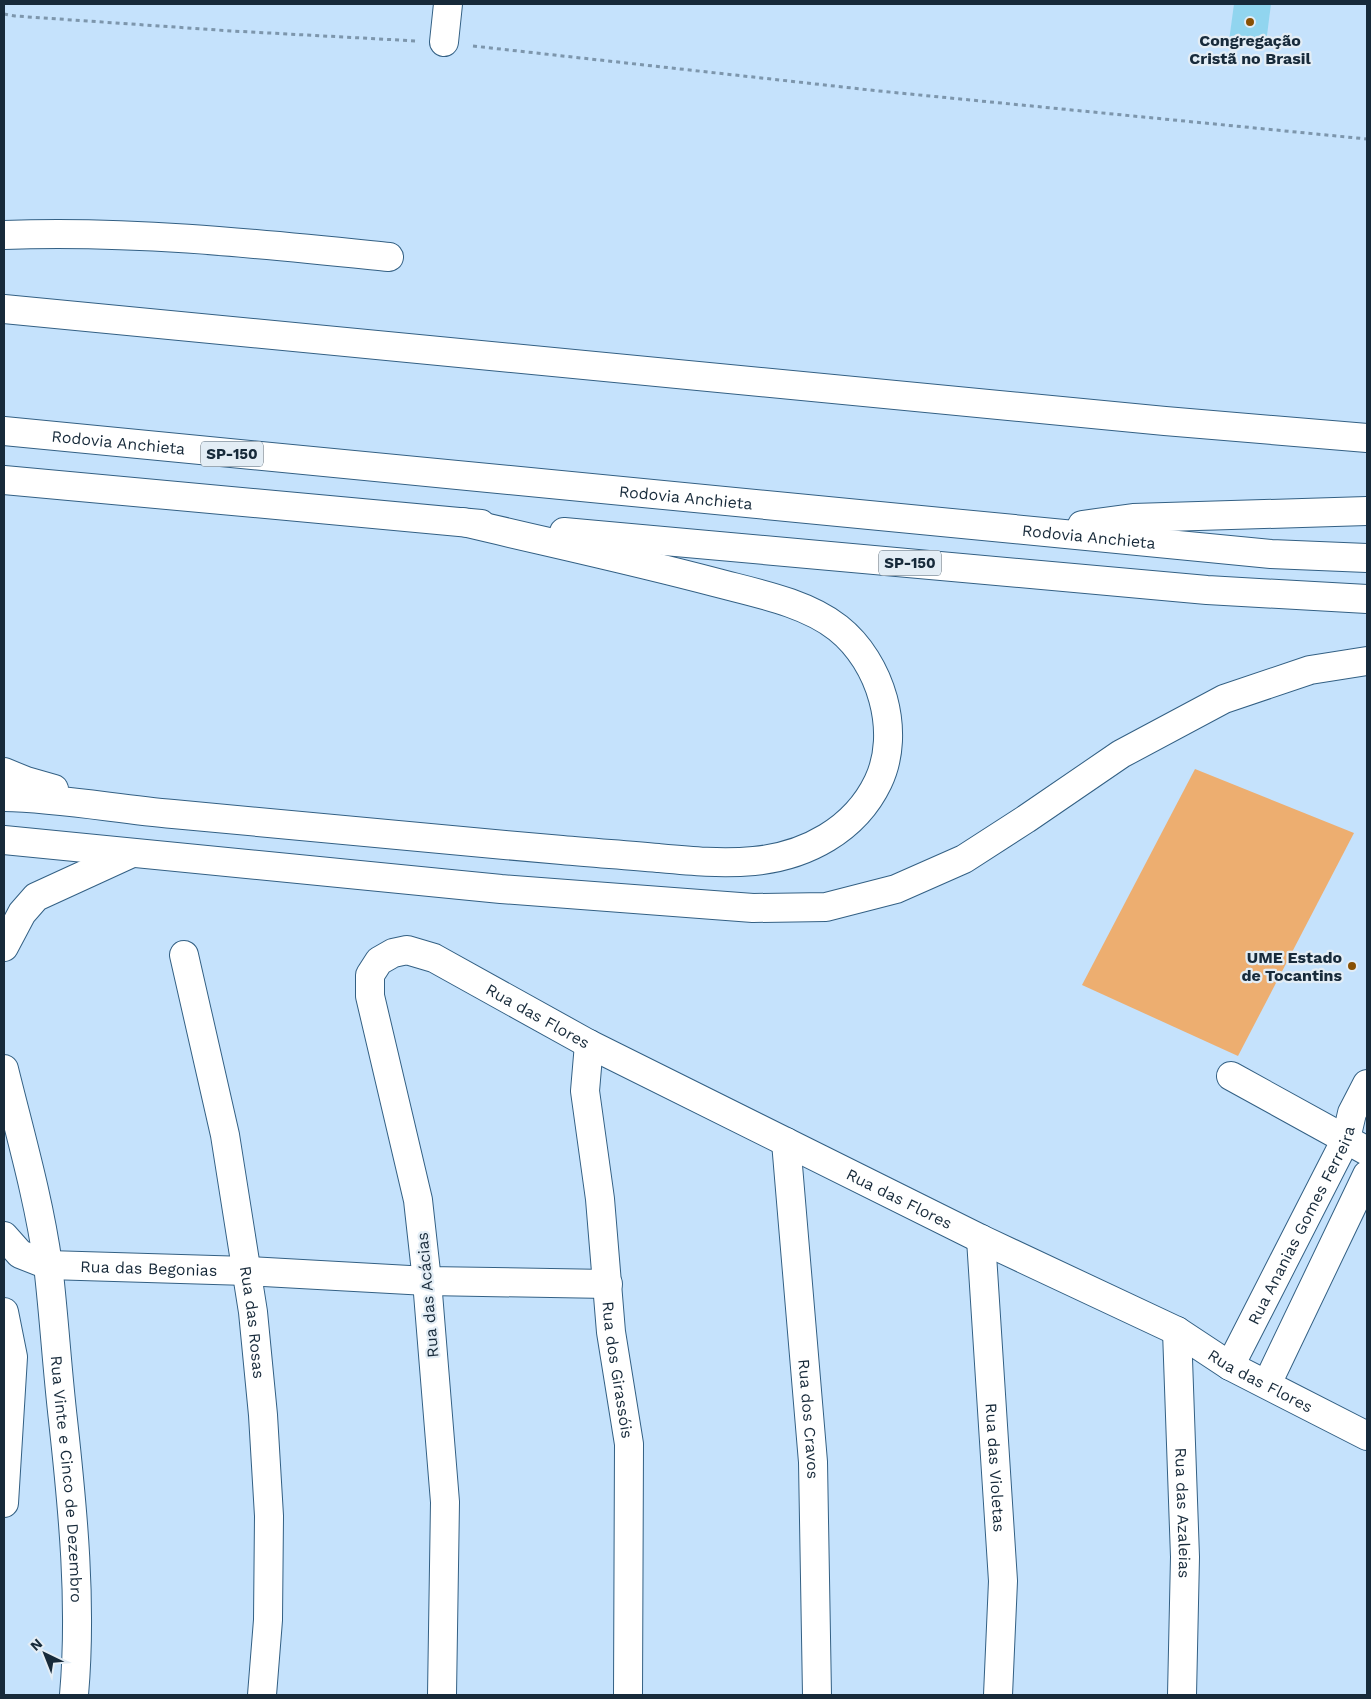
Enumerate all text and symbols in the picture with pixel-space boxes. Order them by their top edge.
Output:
marker: Congregação Cristã no Brasil [1244,16,1256,28]
place label: Congregação Cristã no Brasil [1189,31,1311,68]
street label: Rodovia Anchieta [51,427,186,459]
road number: SP-150 [201,442,263,466]
street label: Rodovia Anchieta [618,482,753,514]
street label: Rodovia Anchieta [1021,521,1157,553]
road number: SP-150 [879,550,941,576]
place label: UME Estado de Tocantins [1242,948,1342,985]
marker: UME Estado de Tocantins [1346,960,1358,972]
street label: Rua das Flores [483,980,593,1053]
street label: Rua Ananias Gomes Ferreira [1244,1124,1359,1328]
street label: Rua das Flores [843,1165,955,1233]
street label: Rua das Acácias [413,1231,442,1359]
street label: Rua das Begonias [80,1257,218,1280]
street label: Rua das Rosas [236,1265,268,1380]
street label: Rua dos Girassóis [598,1300,637,1440]
street label: Rua das Flores [1204,1345,1316,1417]
street label: Rua Vinte e Cinco de Dezembro [47,1355,86,1603]
street label: Rua dos Cravos [794,1358,822,1479]
street label: Rua das Violetas [982,1402,1009,1533]
street label: Rua das Azaleias [1171,1447,1194,1579]
north arrow [20,1629,70,1679]
text: N [27,1635,45,1654]

